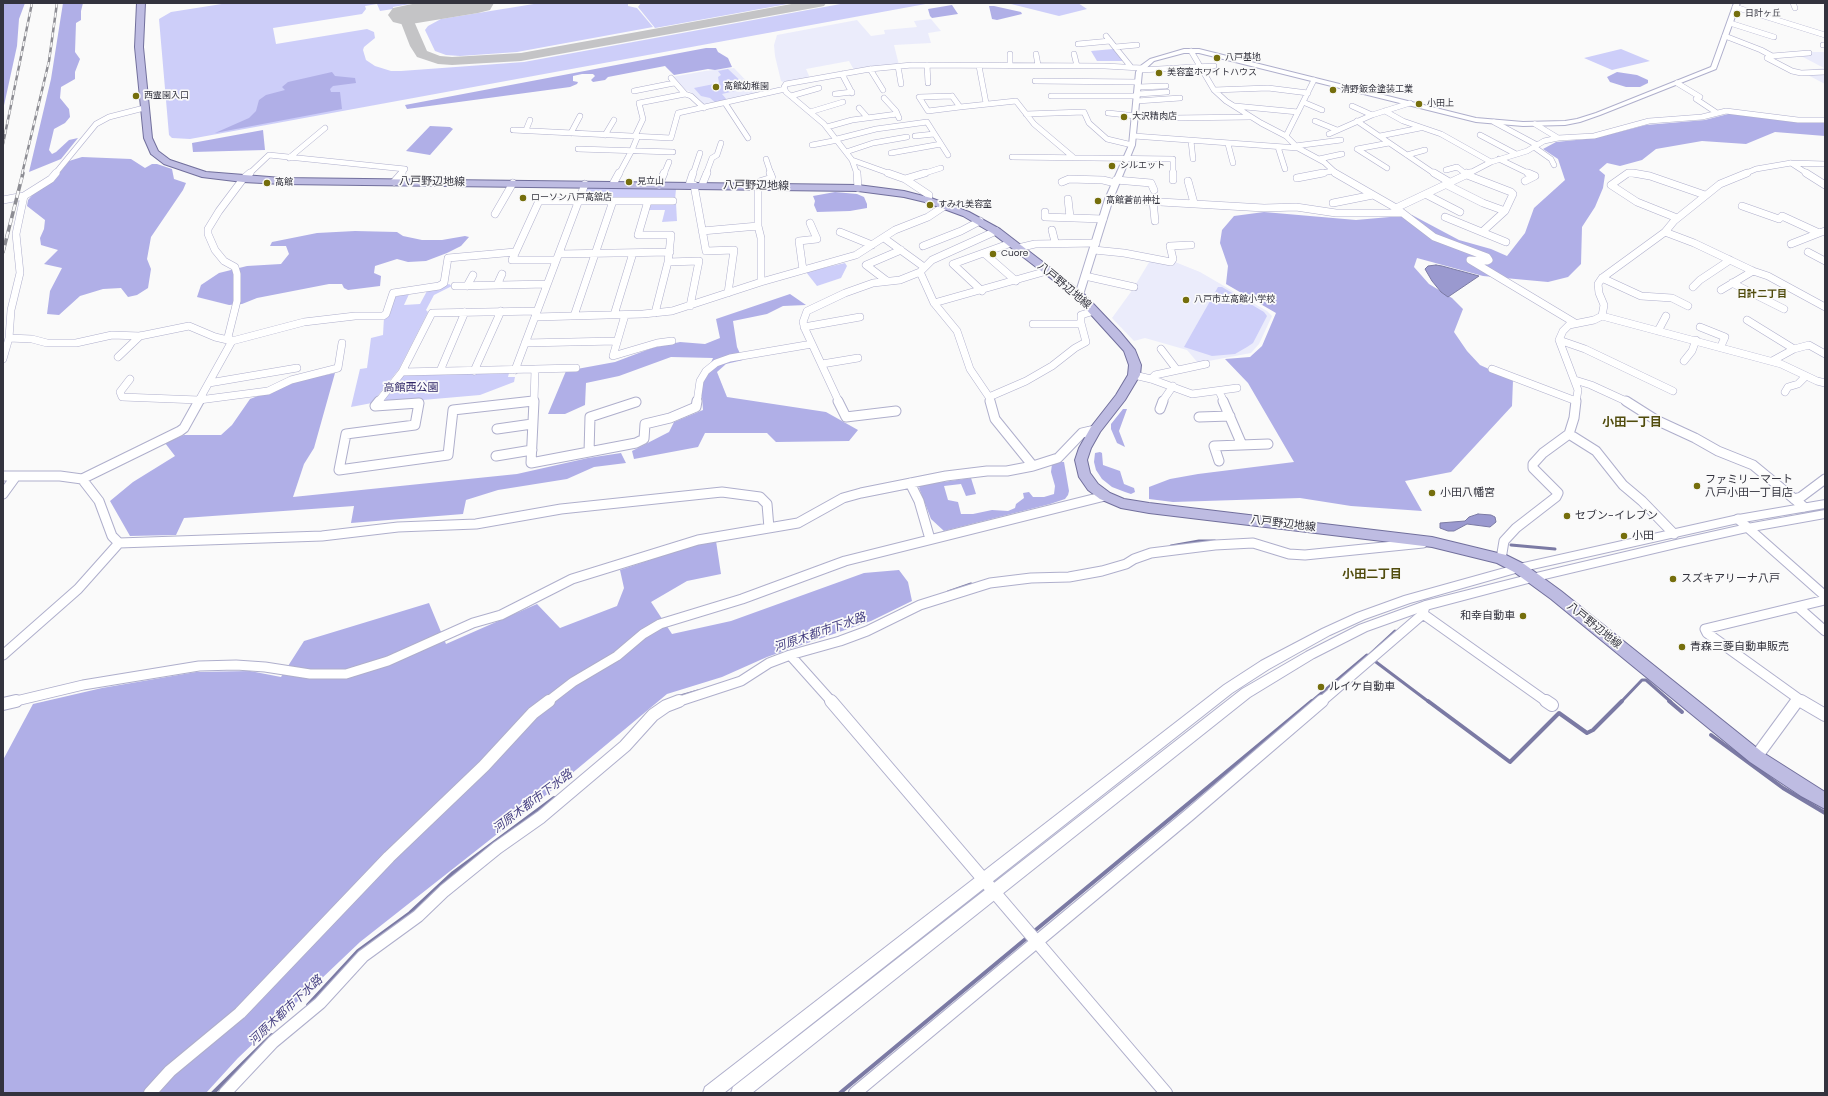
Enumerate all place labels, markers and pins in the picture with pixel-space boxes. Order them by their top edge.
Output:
marker: 日計ヶ丘 [1732,9,1742,19]
place label: 日計ヶ丘 [1745,9,1781,19]
marker: 八戸基地 [1212,53,1222,63]
place label: 八戸基地 [1225,53,1261,63]
marker: 美容室ホワイトハウス [1154,68,1164,78]
place label: 美容室ホワイトハウス [1167,68,1257,78]
marker: 高館幼稚園 [711,82,721,92]
place label: 高館幼稚園 [724,82,769,92]
marker: 清野鈑金塗装工業 [1328,85,1338,95]
place label: 清野鈑金塗装工業 [1341,85,1413,95]
marker: 西霊園入口 [131,91,141,101]
place label: 西霊園入口 [144,91,189,101]
marker: 小田上 [1414,99,1424,109]
place label: 小田上 [1427,99,1454,109]
marker: 大沢精肉店 [1119,112,1129,122]
place label: 大沢精肉店 [1132,112,1177,122]
marker: シルエット [1107,161,1117,171]
place label: シルエット [1120,161,1165,171]
marker: 見立山 [624,177,634,187]
place label: 見立山 [637,177,664,187]
marker: 高館 [262,178,272,188]
place label: 高館 [275,178,293,188]
marker: ローソン八戸高舘店 [518,193,528,203]
place label: ローソン八戸高舘店 [531,193,612,203]
marker: 髙館蒼前神社 [1093,196,1103,206]
place label: 髙館蒼前神社 [1106,196,1160,206]
marker: すみれ美容室 [925,200,935,210]
place label: すみれ美容室 [938,200,992,210]
marker: Cuore [988,249,998,259]
place label: Cuore [1001,249,1028,259]
marker: 八戸市立高館小学校 [1181,295,1191,305]
place label: 八戸市立高館小学校 [1194,295,1275,305]
place label: ファミリーマート 八戸小田一丁目店 [1705,473,1793,499]
marker: ファミリーマート 八戸小田一丁目店 [1692,481,1702,491]
place label: 小田八幡宮 [1440,486,1495,500]
marker: 小田八幡宮 [1427,488,1437,498]
place label: セブン-イレブン [1575,509,1658,523]
marker: セブン-イレブン [1562,511,1572,521]
place label: 小田 [1632,529,1654,543]
marker: 小田 [1619,531,1629,541]
place label: スズキアリーナ八戸 [1681,572,1780,586]
marker: スズキアリーナ八戸 [1668,574,1678,584]
place label: 和幸自動車 [1460,609,1515,623]
marker: 和幸自動車 [1518,611,1528,621]
place label: 青森三菱自動車販売 [1690,640,1789,654]
marker: 青森三菱自動車販売 [1677,642,1687,652]
place label: ルイケ自動車 [1329,680,1395,694]
marker: ルイケ自動車 [1316,682,1326,692]

